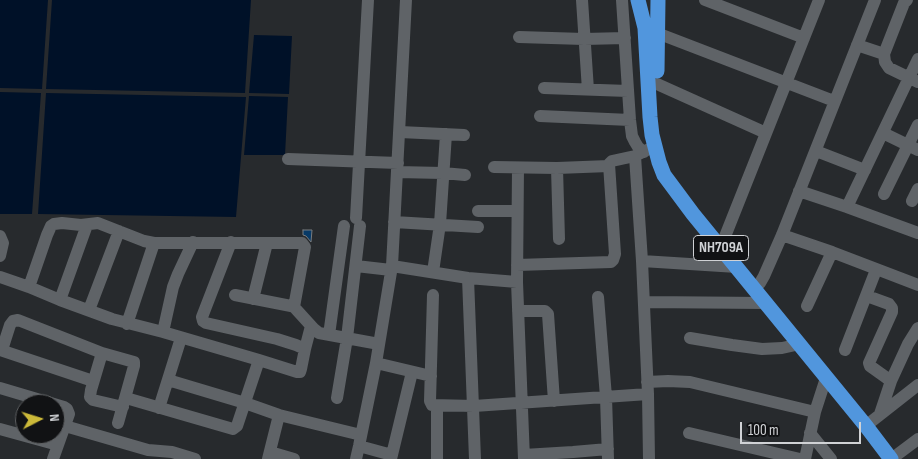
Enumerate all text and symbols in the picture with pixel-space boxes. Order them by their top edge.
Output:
road number: NH709A [694,236,748,260]
north arrow [15,394,65,444]
scale bar [743,412,864,444]
text: N [46,413,63,422]
text: 100 m [748,421,779,440]

